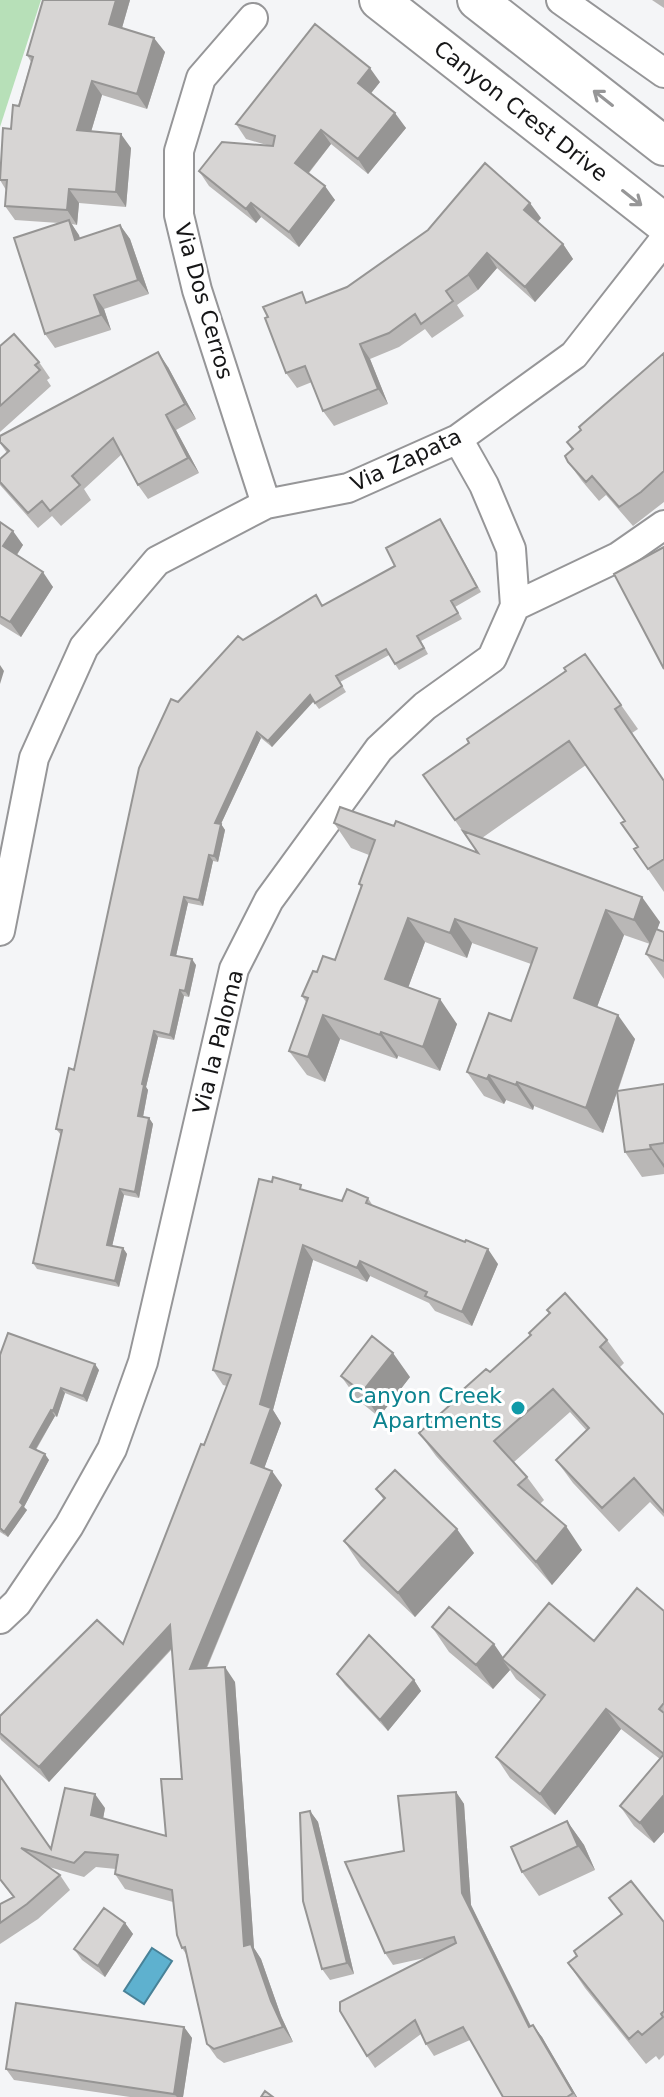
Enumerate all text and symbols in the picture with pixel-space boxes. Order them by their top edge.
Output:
street label: Canyon Crest Drive [429,35,613,187]
one-way arrow [593,89,614,107]
one-way arrow [621,189,642,207]
street label: Via Dos Cerros [170,220,238,382]
street label: Via Zapata [347,423,465,497]
street label: Via la Paloma [188,967,248,1117]
place label: Canyon Creek Apartments [348,1383,502,1433]
marker: Canyon Creek Apartments [509,1399,527,1417]

